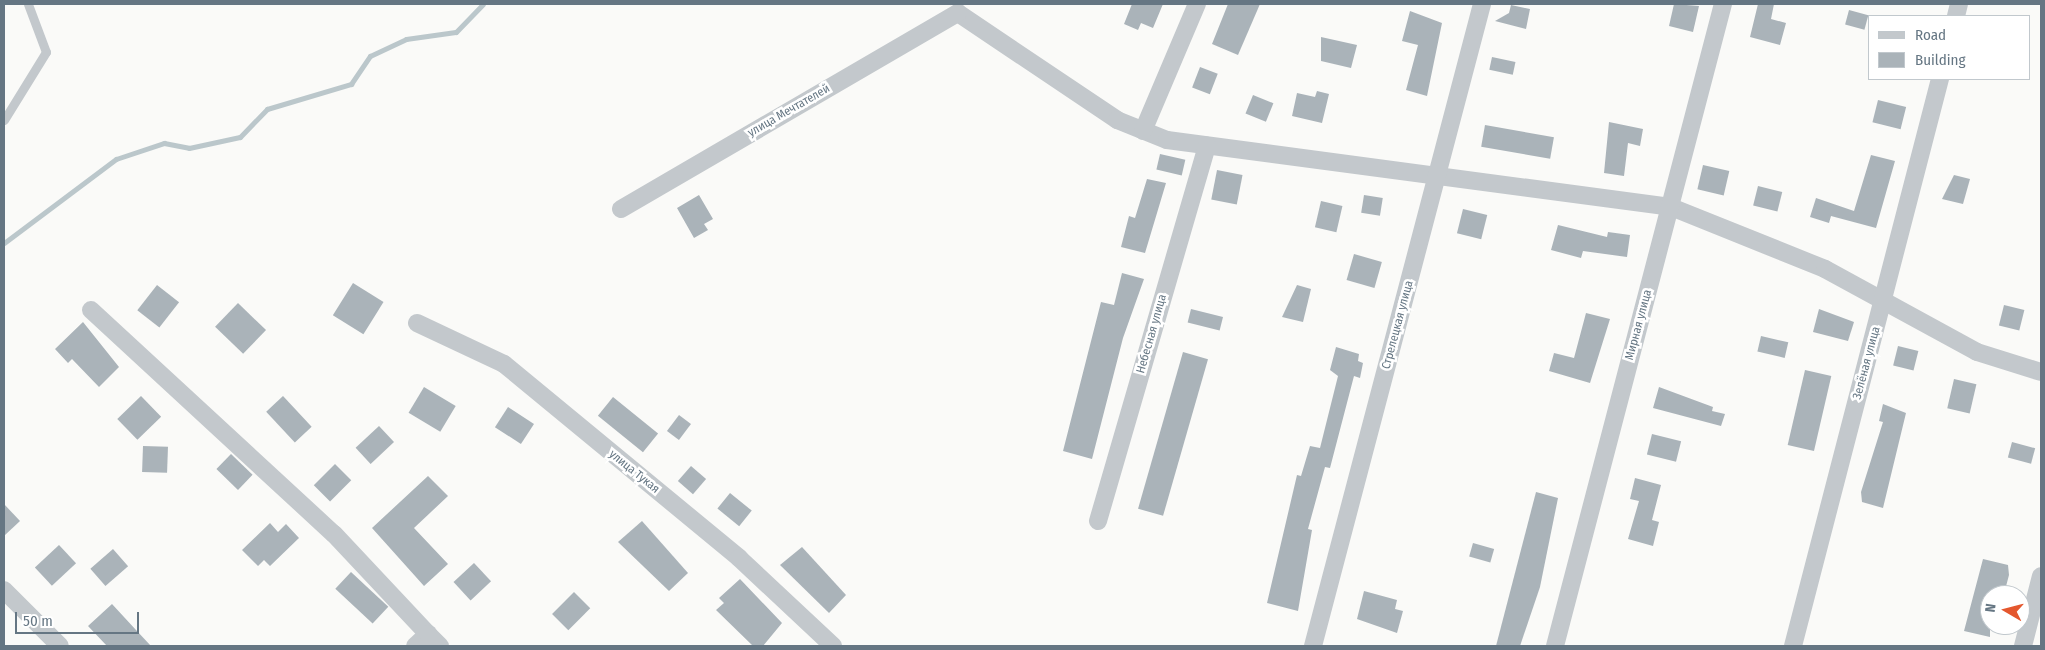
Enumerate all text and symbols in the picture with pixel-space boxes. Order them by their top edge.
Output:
legend [1868,15,2030,80]
text: Road [1915,26,1946,44]
text: Building [1915,51,1966,69]
street label: улица Мечтателей [745,82,833,140]
street label: Стрелецкая улица [1379,279,1417,371]
street label: Мирная улица [1623,288,1655,362]
street label: Небесная улица [1134,293,1170,375]
street label: Зелёная улица [1850,325,1884,401]
street label: улица Тукая [606,447,662,497]
north arrow [1980,585,2030,635]
scale bar [18,602,141,634]
text: N [1982,603,2000,613]
text: 50 m [23,612,53,630]

